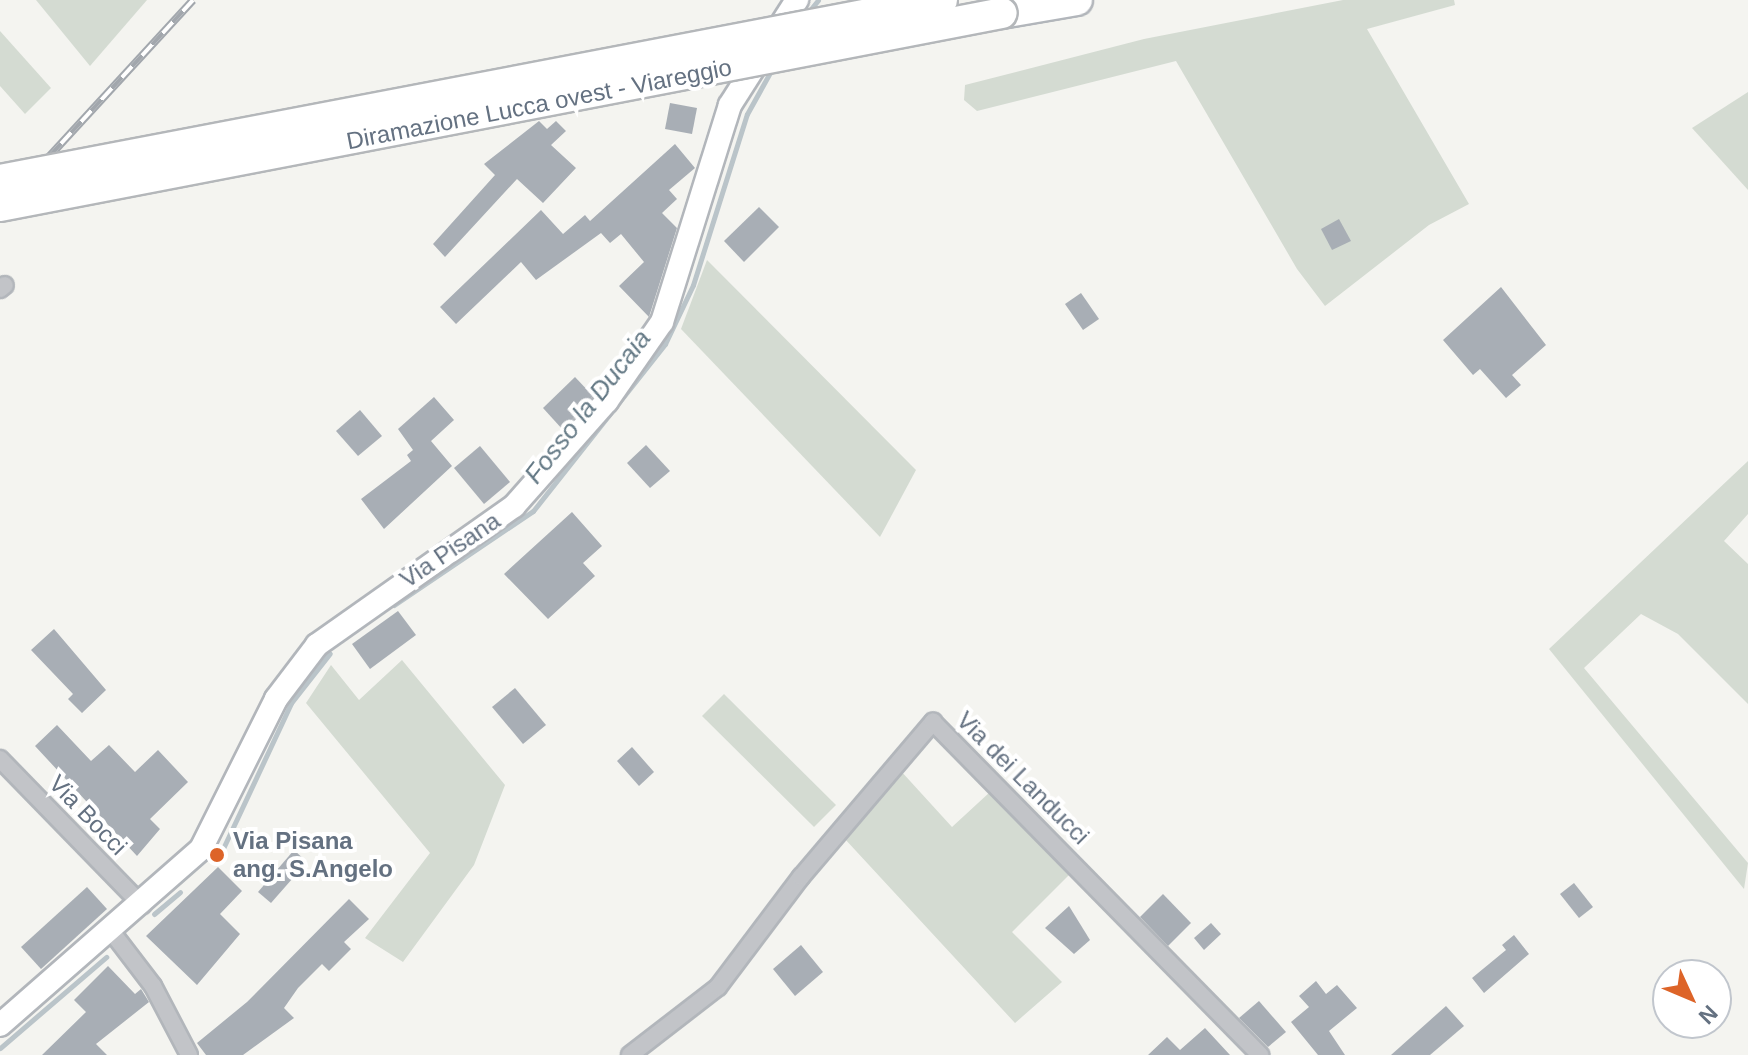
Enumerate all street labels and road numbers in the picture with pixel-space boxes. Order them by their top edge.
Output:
street label: Diramazione Lucca ovest - Viareggio [344,52,734,156]
street label: Via Pisana [395,506,505,594]
street label: Via dei Landucci [951,706,1095,850]
street label: Via Bocci [43,769,133,861]

